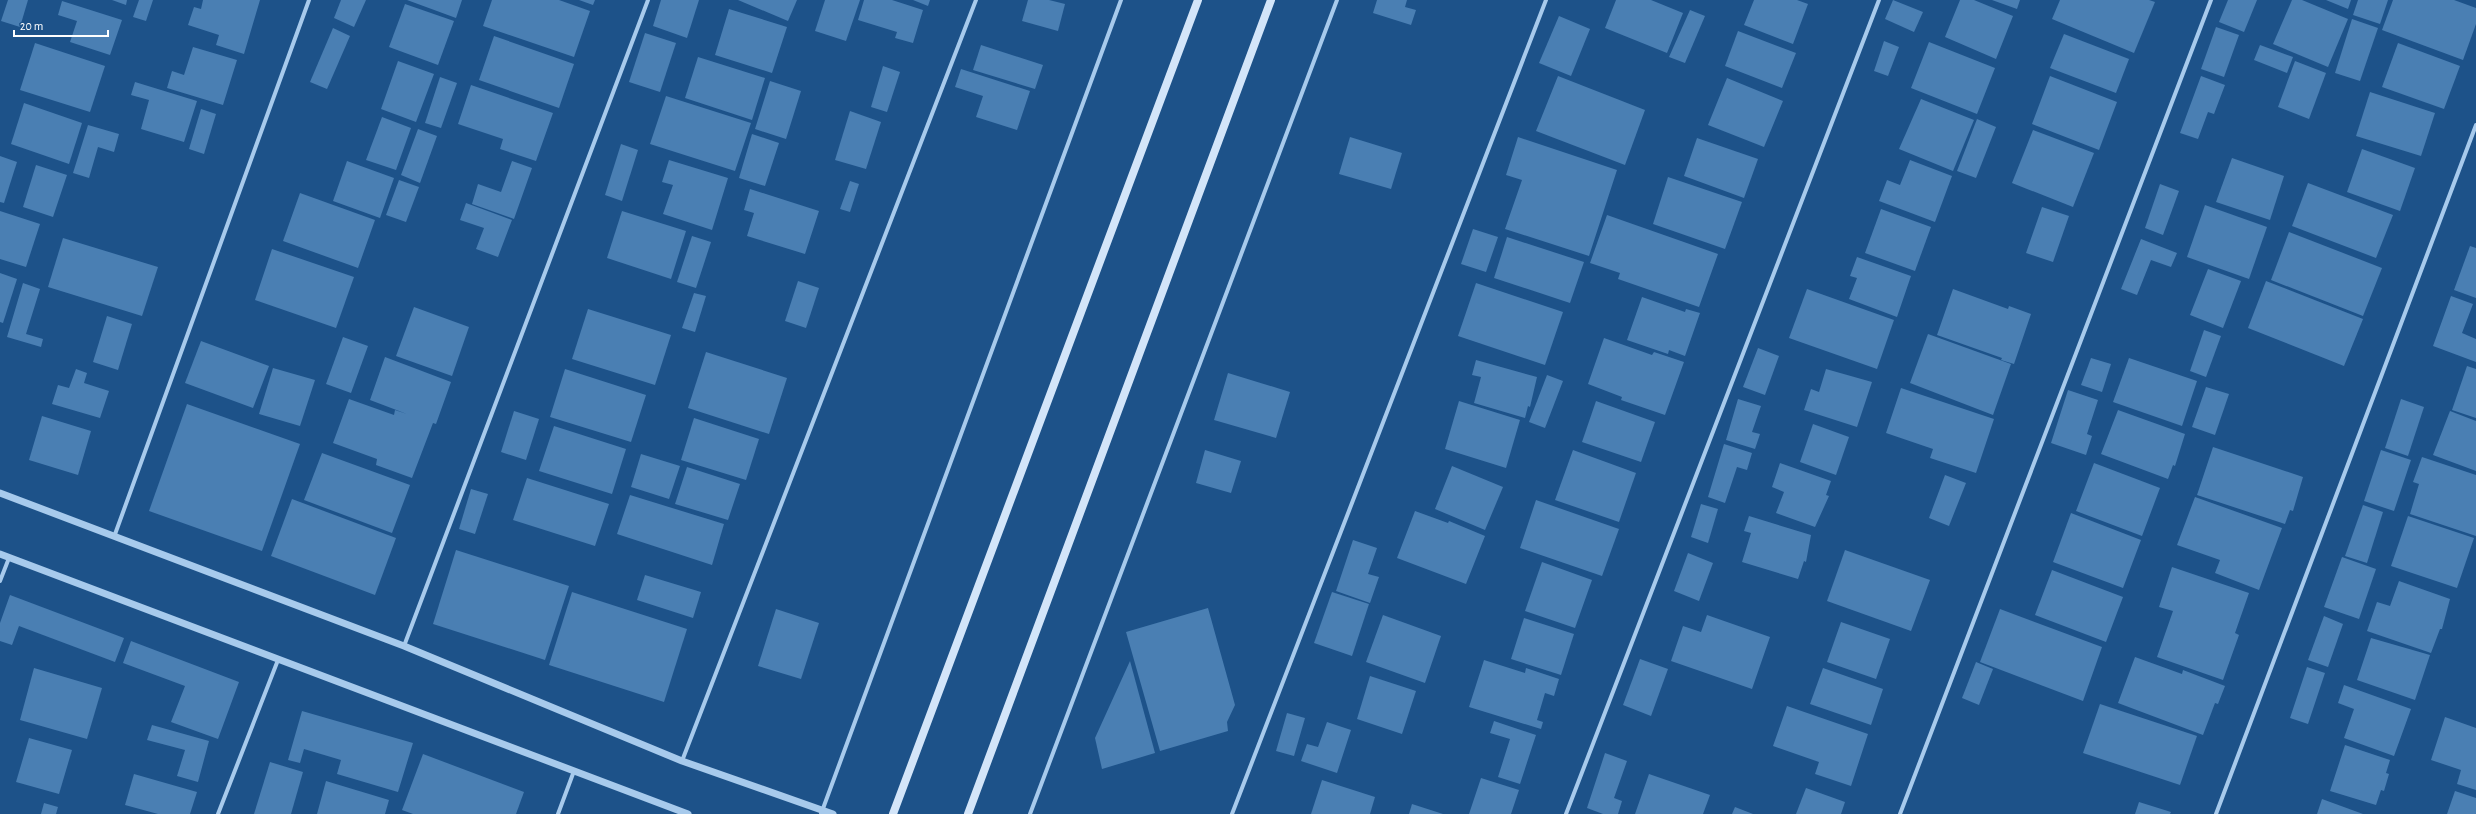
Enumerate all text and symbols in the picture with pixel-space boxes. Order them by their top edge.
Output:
scale bar [14,12,108,38]
text: 20 m [20,20,43,32]

